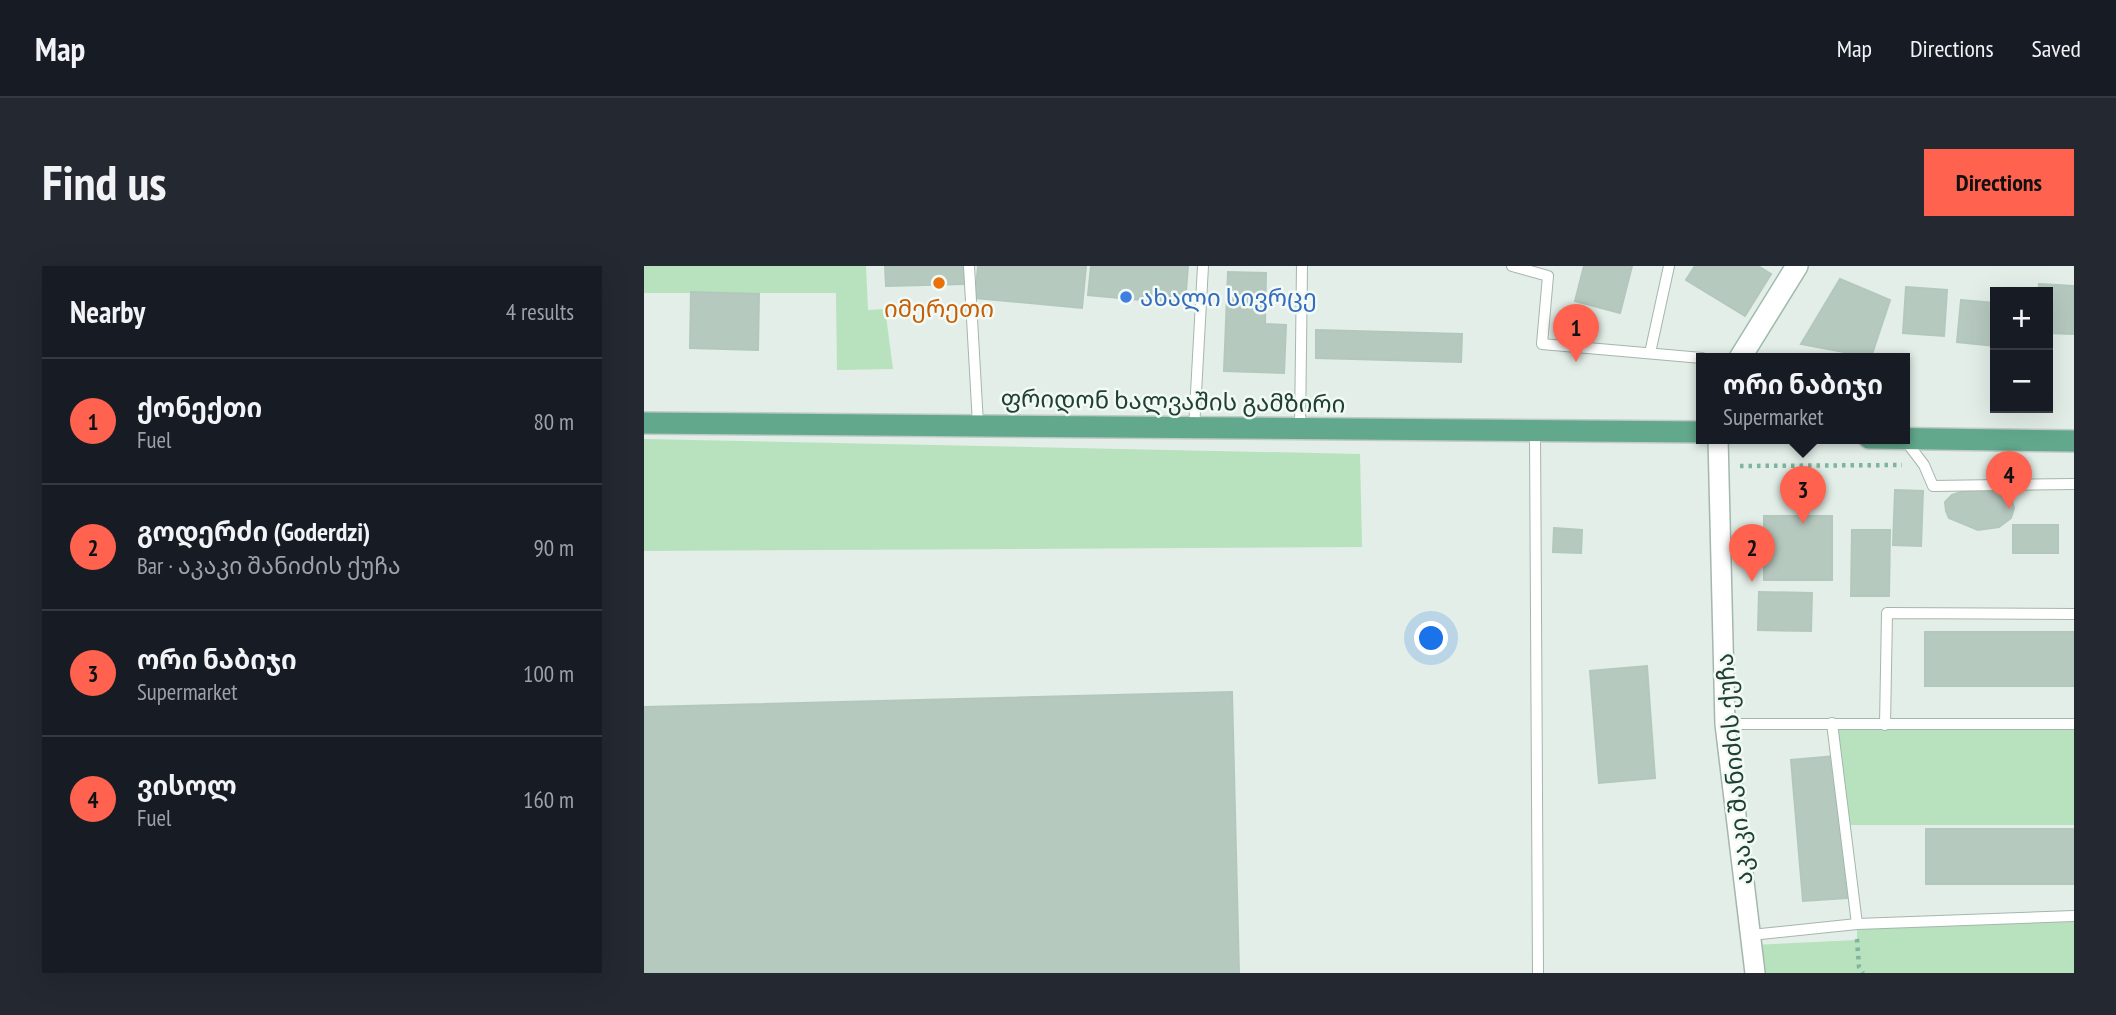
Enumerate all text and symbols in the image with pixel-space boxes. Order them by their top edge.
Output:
text: Map [35,27,85,70]
text: Map [1837,33,1872,64]
text: Directions [1910,33,1994,64]
text: Saved [2032,33,2081,64]
button: Directions [1924,149,2074,216]
text: Find us [42,150,166,214]
marker: იმერეთი [931,275,947,291]
place label: ახალი სივრცე [1140,282,1317,313]
map controls [1990,287,2053,413]
button: + [1990,287,2053,350]
marker: ახალი სივრცე [1118,289,1134,305]
text: Nearby [70,292,145,331]
place label: იმერეთი [884,293,994,324]
text: 4 results [506,297,574,326]
pin: 1 [1553,304,1599,362]
button: − [1990,350,2053,413]
popup [1696,353,1910,444]
text: ორი ნაბიჯი [1723,368,1883,401]
street label: ფრიდონ ხალვაშის გამზირი [1000,382,1346,420]
text: ქონექთი [137,391,262,424]
text: Supermarket [1723,402,1824,431]
text: 1 [88,407,99,436]
text: 80 m [533,407,574,436]
text: Fuel [137,425,171,454]
pin: 4 [1986,451,2032,509]
pin: 3 [1780,466,1826,524]
text: გოდერძი (Goderdzi) [137,515,370,548]
pin: 2 [1729,524,1775,582]
text: 2 [88,533,99,562]
text: 90 m [533,533,574,562]
text: Bar · აკაკი შანიძის ქუჩა [137,551,401,580]
your location [1414,621,1448,655]
text: ორი ნაბიჯი [137,643,297,676]
street label: აკაკი შანიძის ქუჩა [1708,652,1760,886]
text: 3 [88,659,99,688]
text: 100 m [523,659,574,688]
text: Supermarket [137,677,238,706]
text: ვისოლ [137,769,237,802]
text: 4 [88,785,99,814]
text: 160 m [523,785,574,814]
text: Fuel [137,803,171,832]

